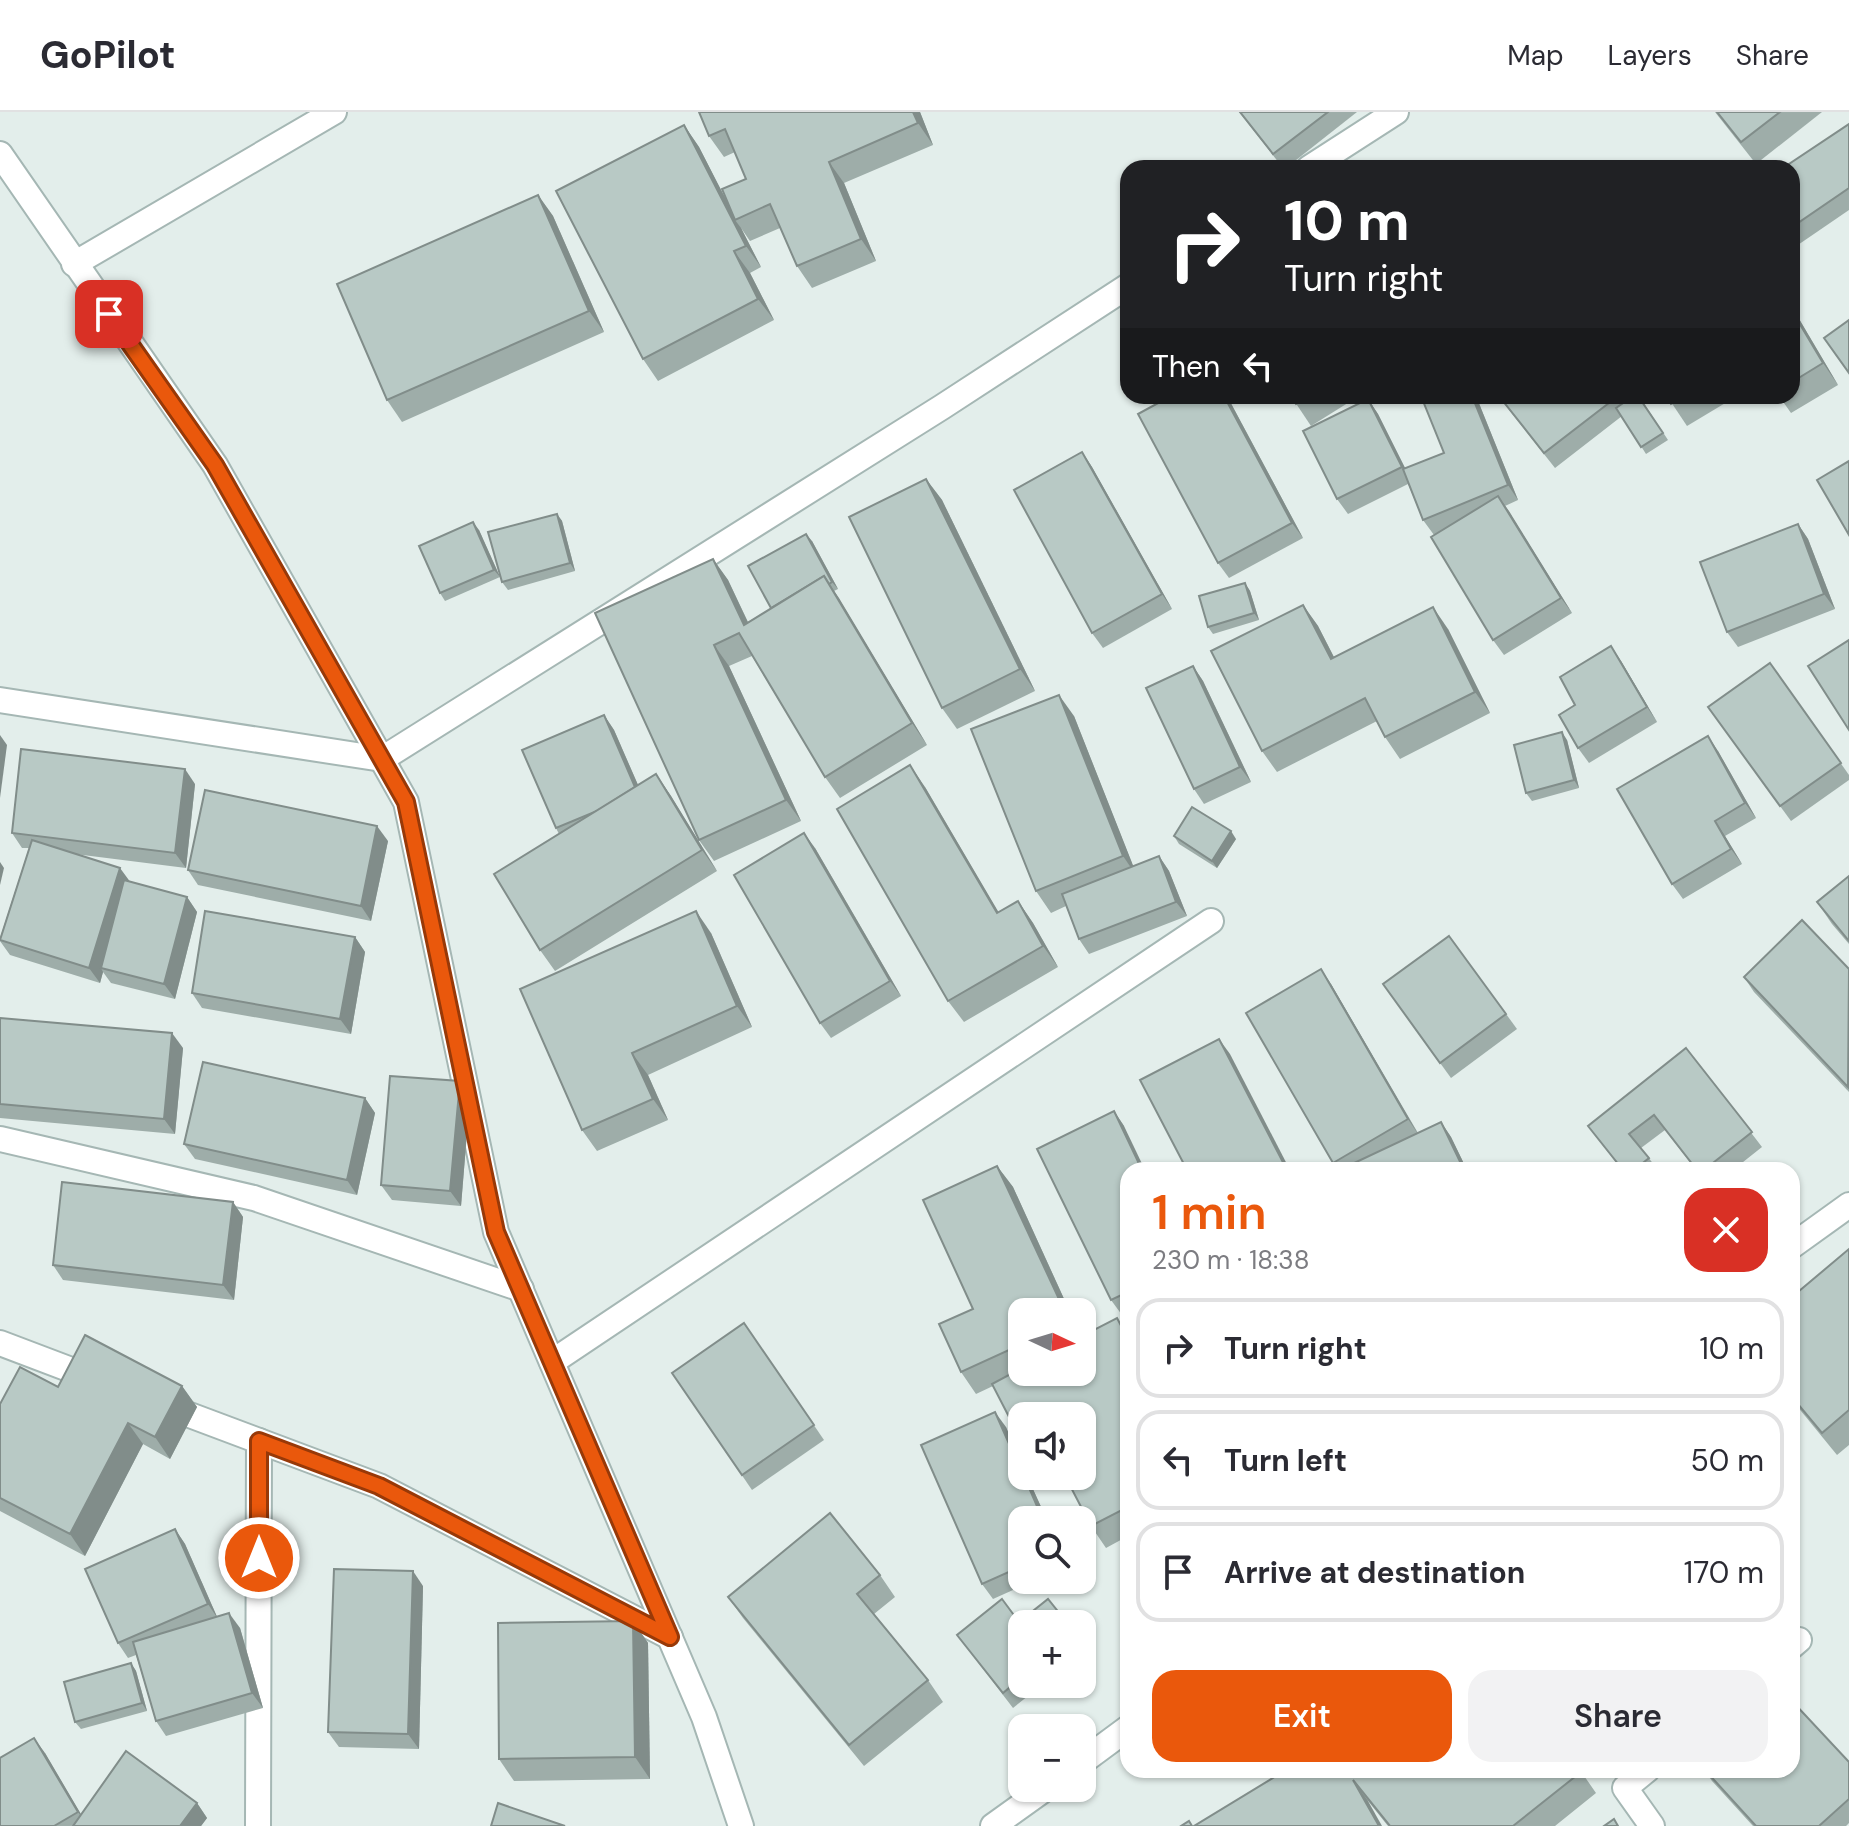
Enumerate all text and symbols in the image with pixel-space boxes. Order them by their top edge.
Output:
text: GoPilot [40,30,176,80]
text: Map [1507,37,1564,74]
text: Layers [1608,37,1692,74]
text: Share [1736,37,1809,74]
text: 10 m [1284,184,1410,257]
icon: right [1152,192,1256,296]
text: Turn right [1284,255,1443,302]
pin [75,280,143,348]
icon: arrive [87,292,131,336]
icon: left [1236,344,1280,388]
text: Then [1152,347,1220,386]
text: 1 min [1152,1181,1267,1244]
button: close [1684,1188,1768,1272]
text: 230 m · 18:38 [1152,1243,1310,1277]
north arrow [1008,1298,1096,1386]
map controls [1008,1298,1096,1802]
icon: right [1156,1326,1200,1370]
text: Turn right [1224,1329,1367,1368]
text: 10 m [1699,1329,1764,1368]
button: sound [1008,1402,1096,1490]
icon: left [1156,1438,1200,1482]
text: Turn left [1224,1441,1347,1480]
text: 50 m [1690,1441,1764,1480]
button: search [1008,1506,1096,1594]
position arrow [217,1516,301,1600]
icon: arrive [1156,1550,1200,1594]
text: Arrive at destination [1224,1553,1525,1592]
text: 170 m [1684,1553,1764,1592]
button: + [1008,1610,1096,1698]
button: Exit [1152,1670,1452,1762]
button: Share [1468,1670,1768,1762]
button: − [1008,1714,1096,1802]

